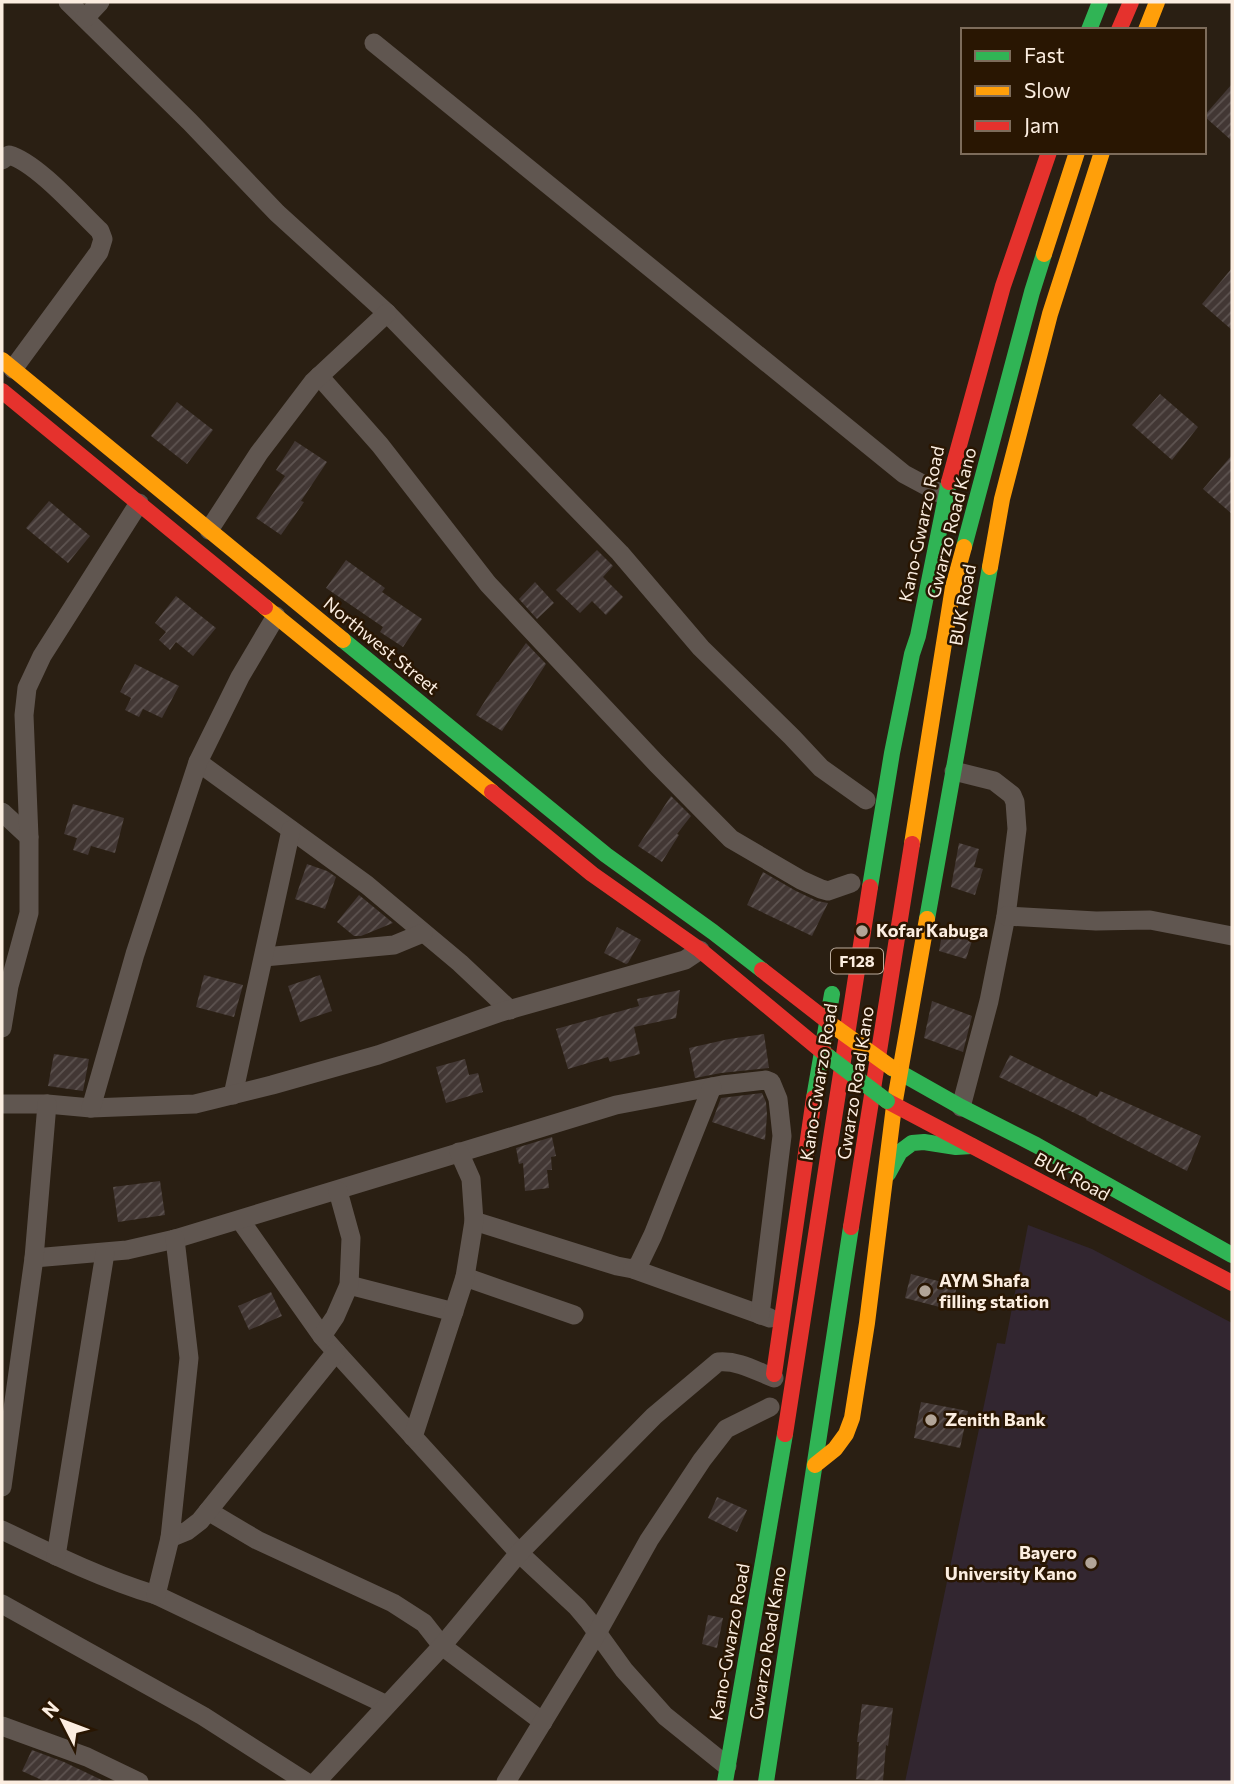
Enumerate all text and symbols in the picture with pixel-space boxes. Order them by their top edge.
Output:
legend [961,28,1206,154]
text: Fast [1024,42,1065,67]
text: Slow [1024,77,1071,102]
text: Jam [1024,112,1059,137]
street label: Kano-Gwarzo Road [894,444,948,604]
street label: Gwarzo Road Kano [922,445,980,601]
street label: BUK Road [944,562,980,647]
street label: Northwest Street [319,592,444,699]
place label: Kofar Kabuga [876,919,988,941]
marker: Kofar Kabuga [854,923,870,939]
road number: F128 [831,948,883,973]
street label: Kano-Gwarzo Road [795,1002,841,1162]
street label: Gwarzo Road Kano [832,1005,878,1161]
street label: BUK Road [1031,1147,1114,1205]
place label: AYM Shafa filling station [939,1269,1049,1312]
marker: AYM Shafa filling station [917,1283,933,1299]
place label: Zenith Bank [945,1408,1047,1430]
marker: Zenith Bank [923,1412,939,1428]
place label: Bayero University Kano [945,1541,1077,1584]
marker: Bayero University Kano [1083,1555,1099,1571]
street label: Kano-Gwarzo Road [704,1562,754,1722]
street label: Gwarzo Road Kano [744,1565,790,1721]
north arrow [28,1686,98,1756]
text: N [37,1696,63,1722]

